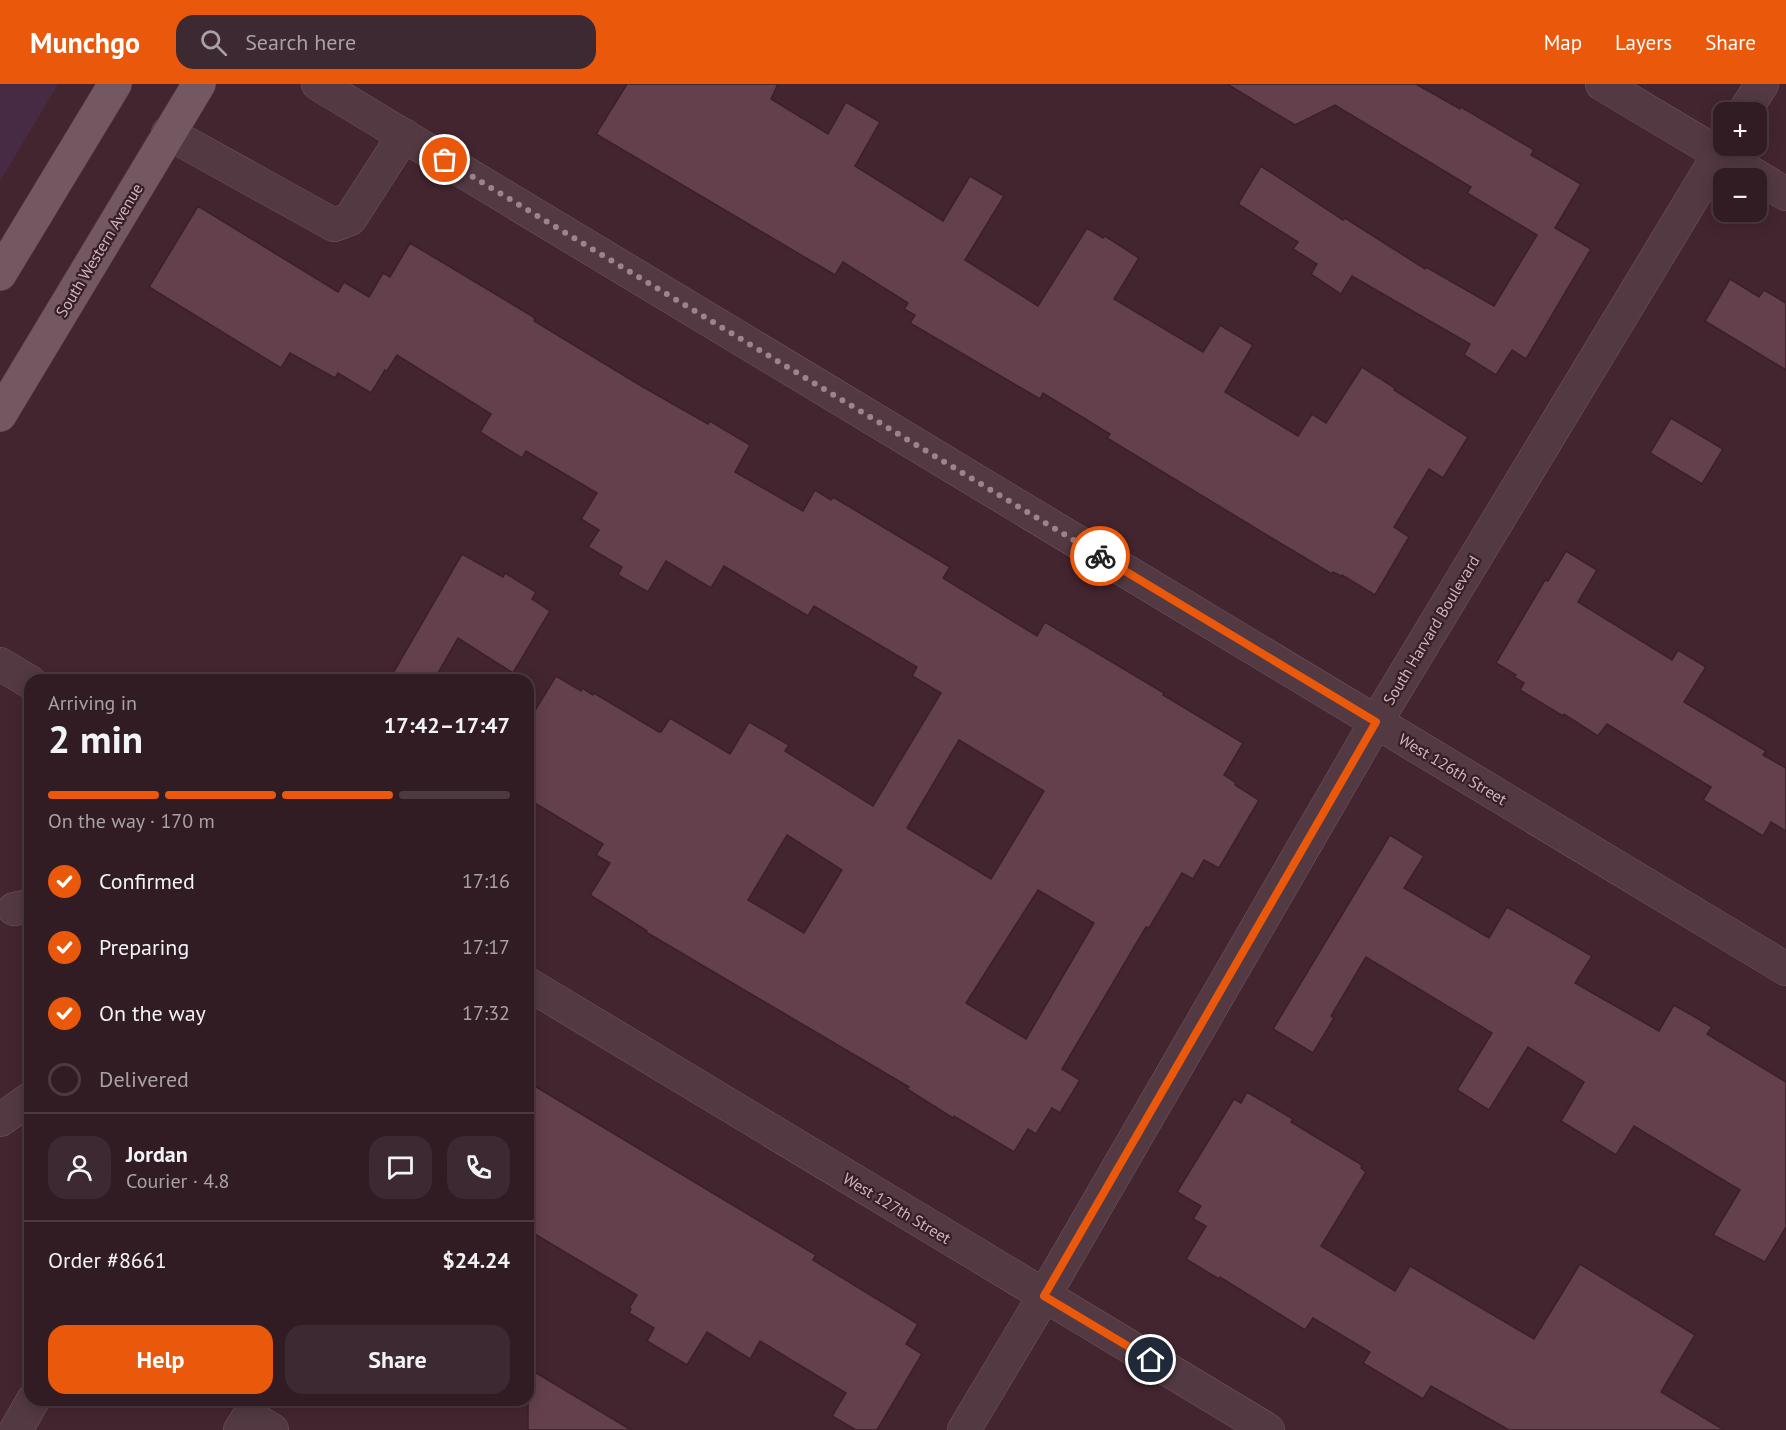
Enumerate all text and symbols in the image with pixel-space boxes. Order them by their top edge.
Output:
search box [176,15,596,69]
text: Munchgo [30,24,140,61]
icon: search [197,26,230,59]
text: Search here [245,28,356,56]
text: Map [1544,29,1582,56]
text: Layers [1615,29,1672,56]
text: Share [1705,29,1756,56]
map controls [1713,102,1767,222]
button: + [1713,102,1767,156]
pin [419,134,470,185]
icon: bag [428,143,461,176]
button: − [1713,168,1767,222]
street label: South Western Avenue [51,179,147,321]
courier [1070,526,1130,586]
icon: bike [1084,540,1117,573]
street label: South Harvard Boulevard [1378,552,1484,708]
text: Arriving in [48,690,137,716]
text: 17:42–17:47 [384,711,510,739]
text: 2 min [48,713,143,764]
street label: West 126th Street [1395,729,1511,809]
text: On the way · 170 m [48,808,215,834]
icon: check [48,865,81,898]
text: Confirmed [99,867,195,895]
text: 17:16 [462,868,510,894]
icon: check [48,931,81,964]
text: Preparing [99,933,189,961]
text: 17:17 [462,934,510,960]
icon: check [48,997,81,1030]
text: On the way [99,999,206,1027]
text: 17:32 [462,1000,510,1026]
text: Delivered [99,1065,189,1093]
button: person [48,1136,111,1199]
button: chat [369,1136,432,1199]
button: phone [447,1136,510,1199]
text: Jordan [126,1140,188,1168]
text: Courier · 4.8 [126,1168,229,1194]
street label: West 127th Street [839,1168,955,1248]
text: Order #8661 [48,1246,167,1274]
text: $24.24 [442,1246,510,1274]
button: Help [48,1325,273,1394]
button: Share [285,1325,510,1394]
pin [1125,1334,1176,1385]
icon: home [1134,1343,1167,1376]

